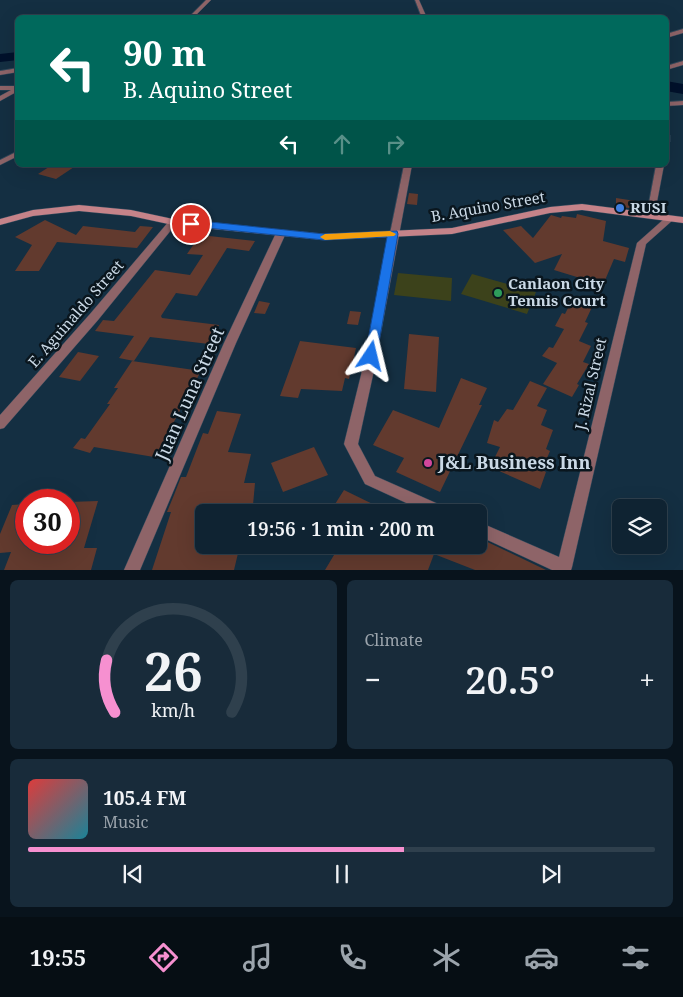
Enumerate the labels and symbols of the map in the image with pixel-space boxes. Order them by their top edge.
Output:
street label: B. Aquino Street [429,186,546,226]
place label: RUSI [630,197,666,217]
marker: RUSI [614,202,626,214]
pin [170,203,212,245]
street label: E. Aguinaldo Street [23,255,127,371]
place label: Canlaon City Tennis Court [508,273,605,310]
marker: Canlaon City Tennis Court [492,287,504,299]
street label: Juan Luna Street [149,323,229,465]
position arrow [344,329,396,381]
street label: J. Rizal Street [569,336,610,433]
place label: J&L Business Inn [437,450,591,474]
marker: J&L Business Inn [422,457,434,469]
speed limit sign: 30 [15,489,80,554]

